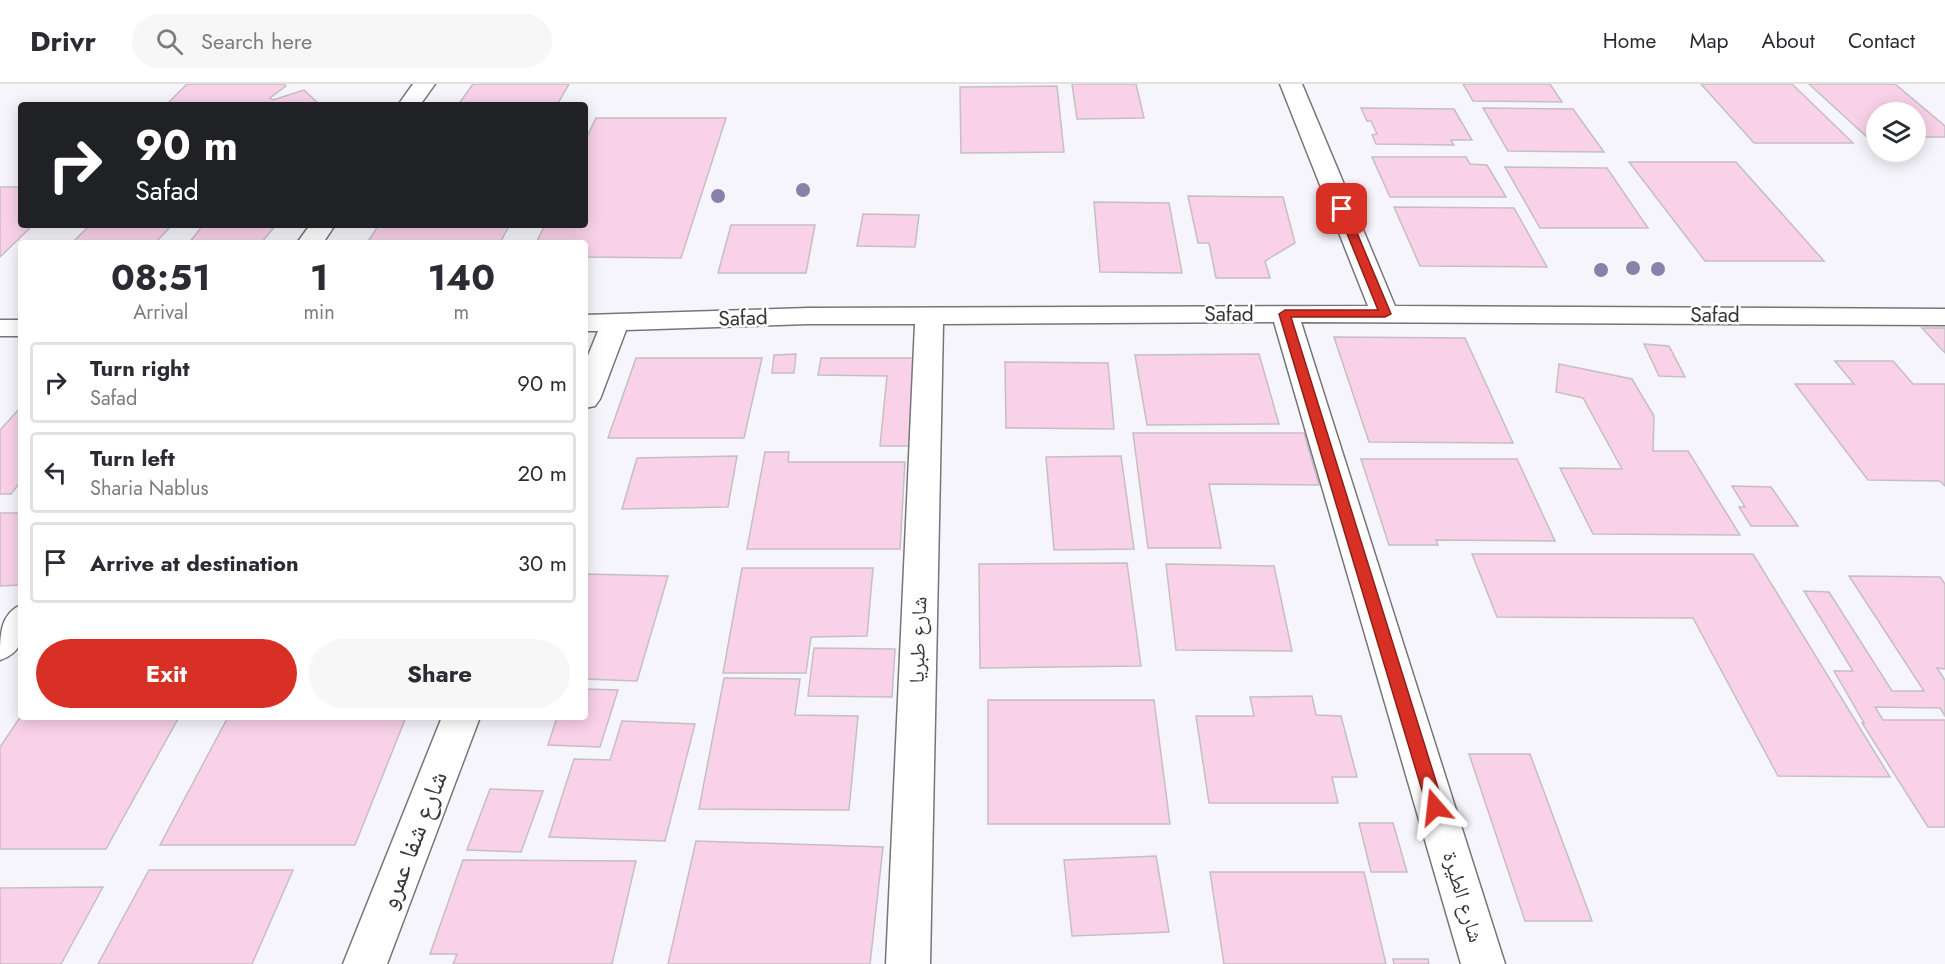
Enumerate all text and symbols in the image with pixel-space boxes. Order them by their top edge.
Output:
search box [132,14,552,68]
text: Drivr [30,21,96,62]
icon: search [153,25,186,58]
text: Search here [201,25,312,57]
text: Home [1603,26,1656,56]
text: Map [1689,26,1729,56]
text: About [1762,26,1815,56]
text: Contact [1848,26,1915,56]
map controls [1866,102,1926,162]
button: layers [1866,102,1926,162]
text: 90 m [135,115,238,176]
icon: right [36,126,114,204]
text: Safad [135,171,199,210]
pin [1316,183,1367,234]
icon: arrive [1325,192,1358,225]
text: 08:51 [111,251,211,303]
text: 1 [310,251,328,303]
text: 140 [428,251,495,303]
text: Arrival [133,298,188,327]
text: min [303,298,335,327]
text: m [454,298,469,327]
street label: Safad [1204,299,1254,329]
street label: Safad [1690,300,1740,330]
street label: Safad [718,302,768,334]
text: Turn right [90,352,190,384]
icon: right [39,366,72,399]
text: 90 m [517,367,567,399]
text: Safad [90,384,137,413]
text: Turn left [90,442,175,474]
icon: left [39,456,72,489]
text: 20 m [518,457,567,489]
text: Sharia Nablus [90,474,208,503]
icon: arrive [39,546,72,579]
text: Arrive at destination [90,547,299,579]
text: 30 m [518,547,567,579]
street label: شارع طبريا [901,596,935,684]
button: Exit [36,639,297,708]
button: Share [309,639,570,708]
street label: شارع شفا عمرو [369,765,457,915]
position arrow [1403,775,1467,839]
street label: شارع الطيرة [1435,848,1491,946]

